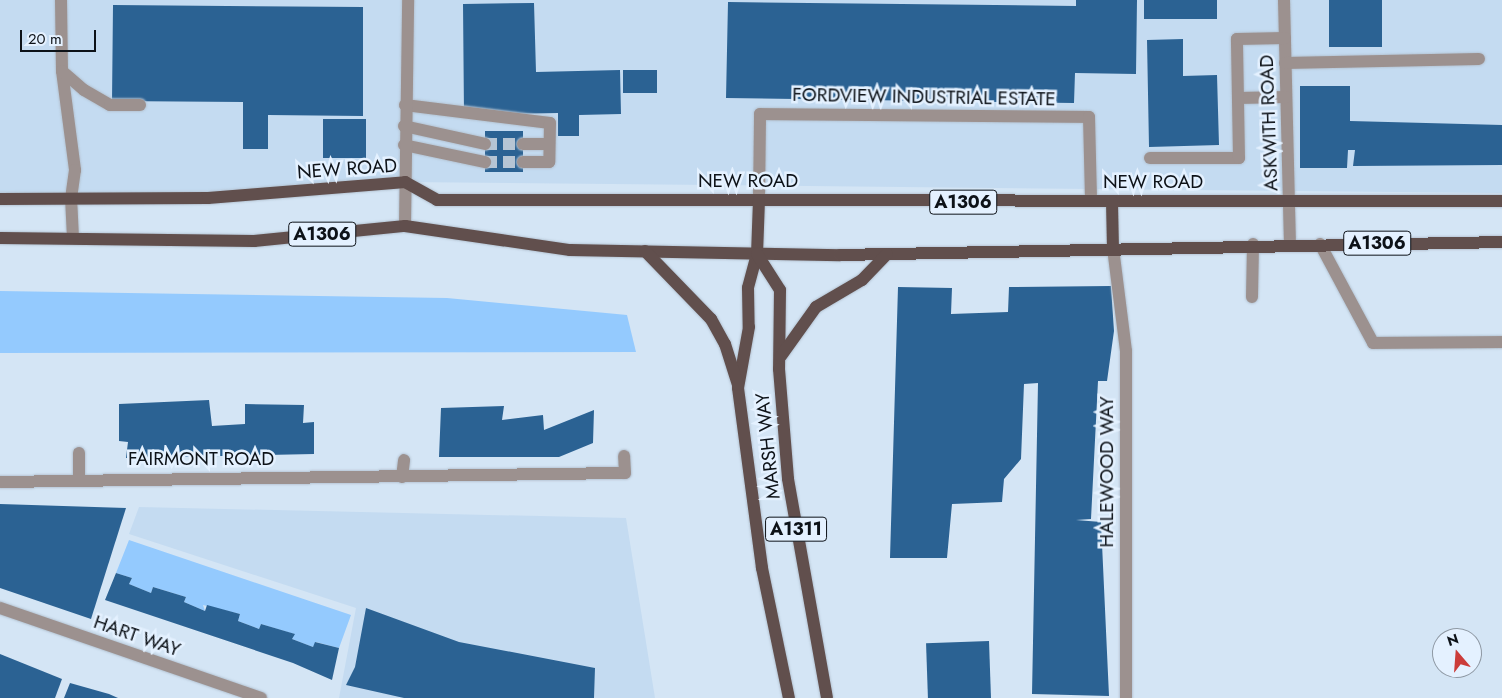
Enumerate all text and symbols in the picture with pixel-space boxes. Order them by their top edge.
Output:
scale bar [22,20,99,52]
text: 20 m [28,28,62,50]
street label: ASKWITH ROAD [1255,54,1283,192]
street label: FORDVIEW INDUSTRIAL ESTATE [792,83,1056,111]
street label: NEW ROAD [296,154,398,184]
street label: NEW ROAD [698,170,798,192]
street label: NEW ROAD [1103,171,1203,193]
road number: A1306 [928,186,998,218]
road number: A1306 [287,218,357,250]
road number: A1306 [1342,228,1412,258]
street label: MARSH WAY [751,392,785,500]
street label: HALEWOOD WAY [1096,396,1118,548]
street label: FAIRMONT ROAD [128,448,274,470]
road number: A1311 [765,514,827,544]
street label: HART WAY [91,611,183,661]
north arrow [1432,628,1482,678]
text: N [1444,628,1461,651]

